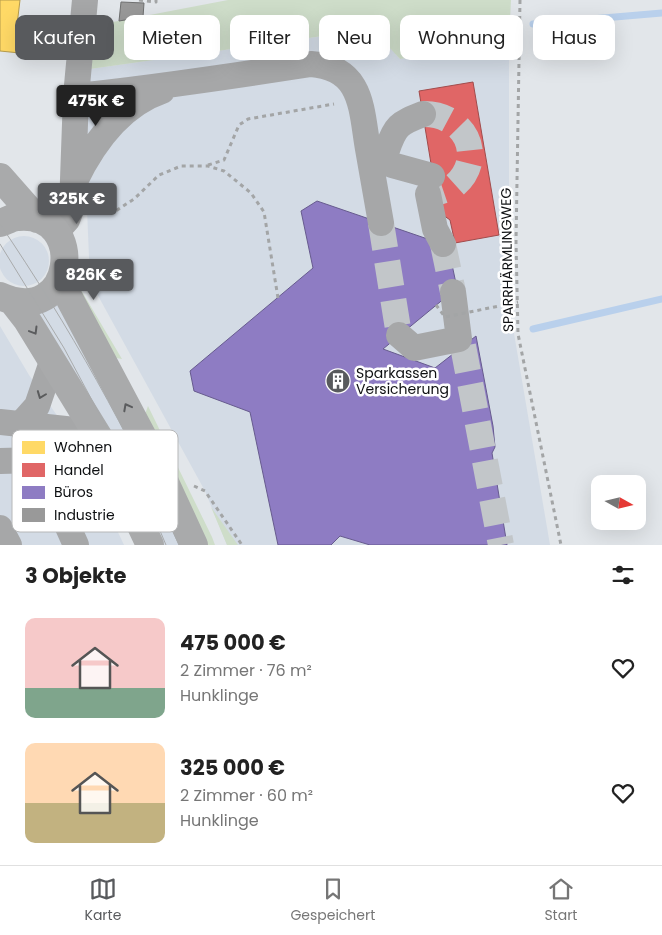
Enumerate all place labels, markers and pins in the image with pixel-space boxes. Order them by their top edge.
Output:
pin: 475K € [55,84,137,127]
pin: 325K € [36,182,118,225]
pin: 826K € [53,258,135,301]
place label: Sparkassen Versicherung [356,363,449,399]
building icon: Sparkassen Versicherung [325,368,351,394]

